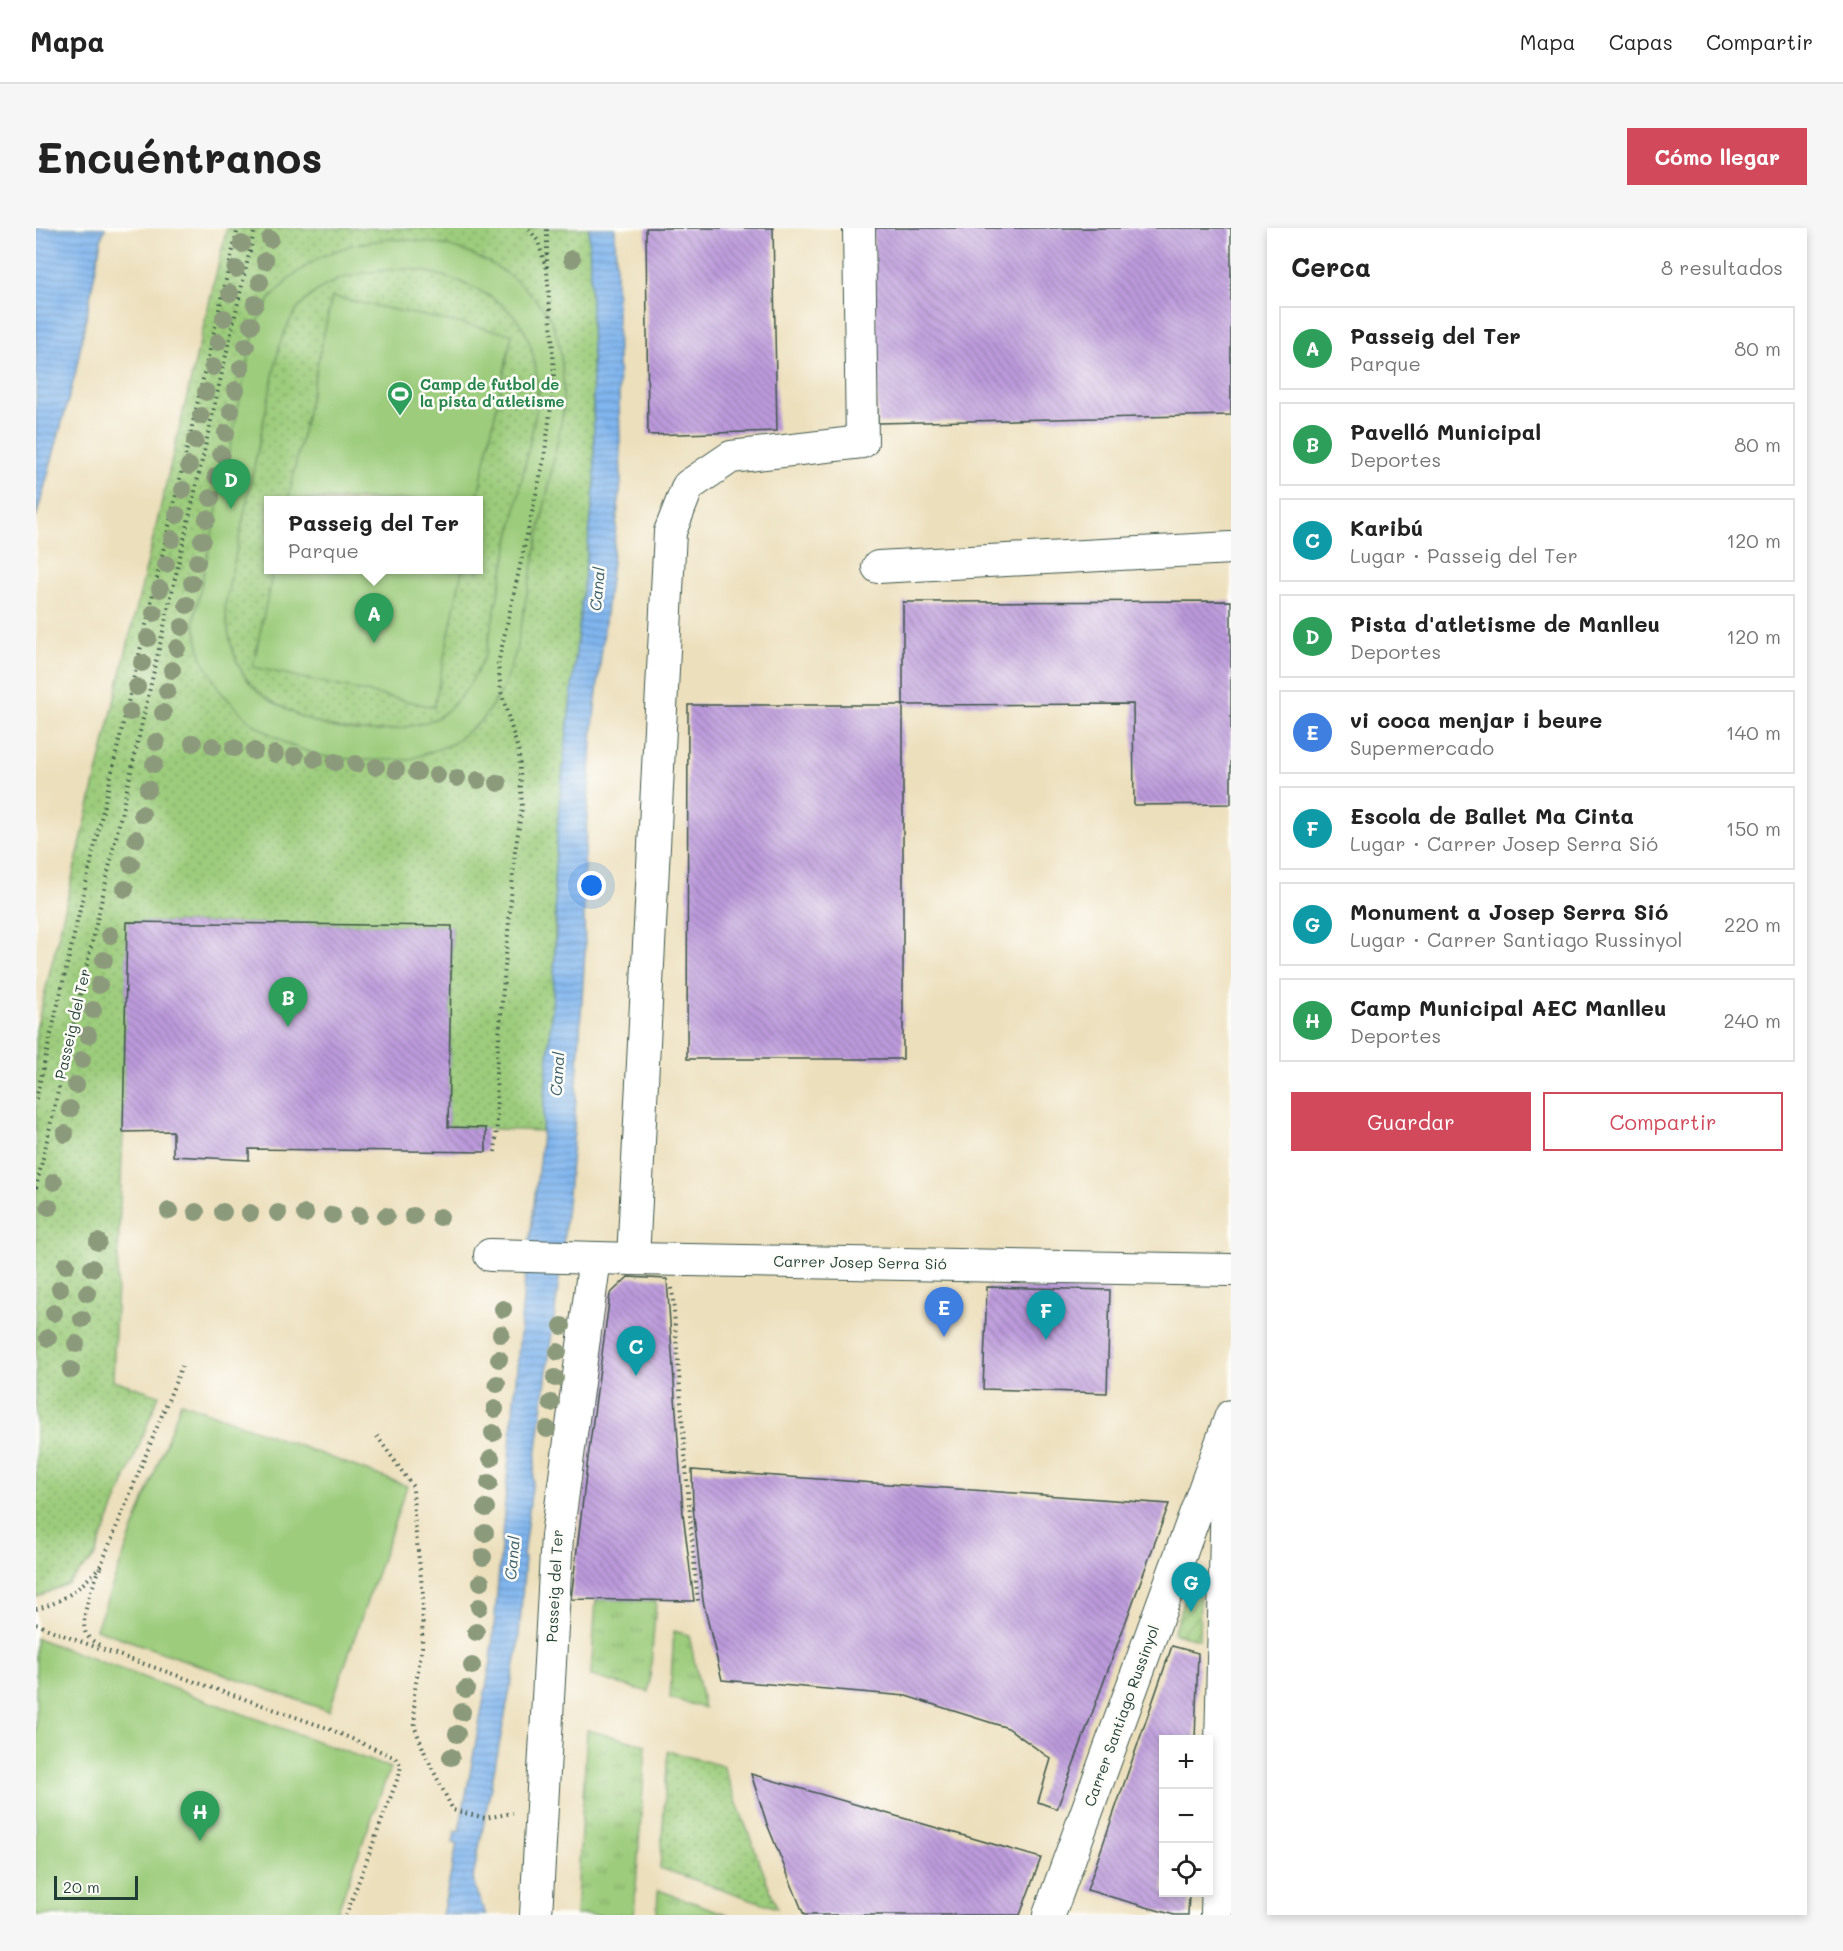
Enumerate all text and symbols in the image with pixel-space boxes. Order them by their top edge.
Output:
text: Mapa [30,23,105,59]
text: Mapa [1520,28,1576,55]
text: Capas [1609,28,1673,55]
text: Compartir [1706,28,1813,55]
button: Cómo llegar [1627,128,1807,185]
text: Encuéntranos [36,129,322,184]
text: Cerca [1291,250,1371,284]
text: 8 resultados [1661,254,1783,280]
text: Passeig del Ter [1350,321,1521,350]
text: A [1306,335,1319,361]
text: 80 m [1734,335,1781,361]
text: Parque [1350,350,1421,376]
place label: Camp de futbol de la pista d'atletisme [420,374,565,411]
sports icon: Camp de futbol de la pista d'atletisme [385,379,415,417]
text: Pavelló Municipal [1350,417,1541,446]
text: B [1306,431,1319,457]
text: 80 m [1734,431,1781,457]
text: Deportes [1350,446,1441,472]
pin: D [212,460,250,509]
popup [264,496,483,574]
text: Passeig del Ter [288,508,459,537]
text: Karibú [1350,513,1423,542]
text: C [1305,527,1320,553]
text: 120 m [1726,527,1781,553]
text: Parque [288,537,359,563]
text: Lugar · Passeig del Ter [1350,542,1578,568]
water label: Canal [584,566,609,612]
pin: A [354,594,394,643]
text: Pista d'atletisme de Manlleu [1350,609,1660,638]
text: D [1305,623,1320,649]
text: 120 m [1726,623,1781,649]
text: Deportes [1350,638,1441,664]
text: vi coca menjar i beure [1350,705,1602,734]
text: E [1306,719,1319,745]
text: 140 m [1726,719,1781,745]
text: Supermercado [1350,734,1494,760]
text: Escola de Ballet Ma Cinta [1350,801,1634,830]
text: F [1306,815,1319,841]
text: 150 m [1726,815,1781,841]
text: Lugar · Carrer Josep Serra Sió [1350,830,1658,856]
your location [577,871,606,900]
text: Monument a Josep Serra Sió [1350,897,1668,926]
text: G [1305,911,1320,937]
text: 220 m [1724,911,1781,937]
text: Lugar · Carrer Santiago Russinyol [1350,926,1682,952]
street label: Passeig del Ter [50,966,94,1081]
pin: B [268,978,308,1027]
text: Camp Municipal AEC Manlleu [1350,993,1667,1022]
text: H [1304,1007,1321,1033]
text: 240 m [1723,1007,1781,1033]
text: Deportes [1350,1022,1441,1048]
water label: Canal [544,1051,569,1097]
button: Guardar [1291,1092,1531,1151]
button: Compartir [1543,1092,1783,1151]
street label: Carrer Josep Serra Sió [773,1250,947,1274]
pin: E [924,1288,964,1337]
pin: F [1026,1290,1066,1340]
pin: C [616,1326,656,1376]
street label: Passeig del Ter [541,1529,567,1643]
water label: Canal [499,1535,524,1581]
pin: G [1172,1562,1210,1612]
street label: Carrer Santiago Russinyol [1079,1622,1163,1809]
map controls [1159,1735,1213,1897]
button: + [1159,1735,1213,1789]
button: − [1159,1789,1213,1843]
pin: H [180,1792,220,1841]
button: locate [1159,1843,1213,1897]
scale bar [54,1873,138,1900]
text: 20 m [63,1876,100,1897]

